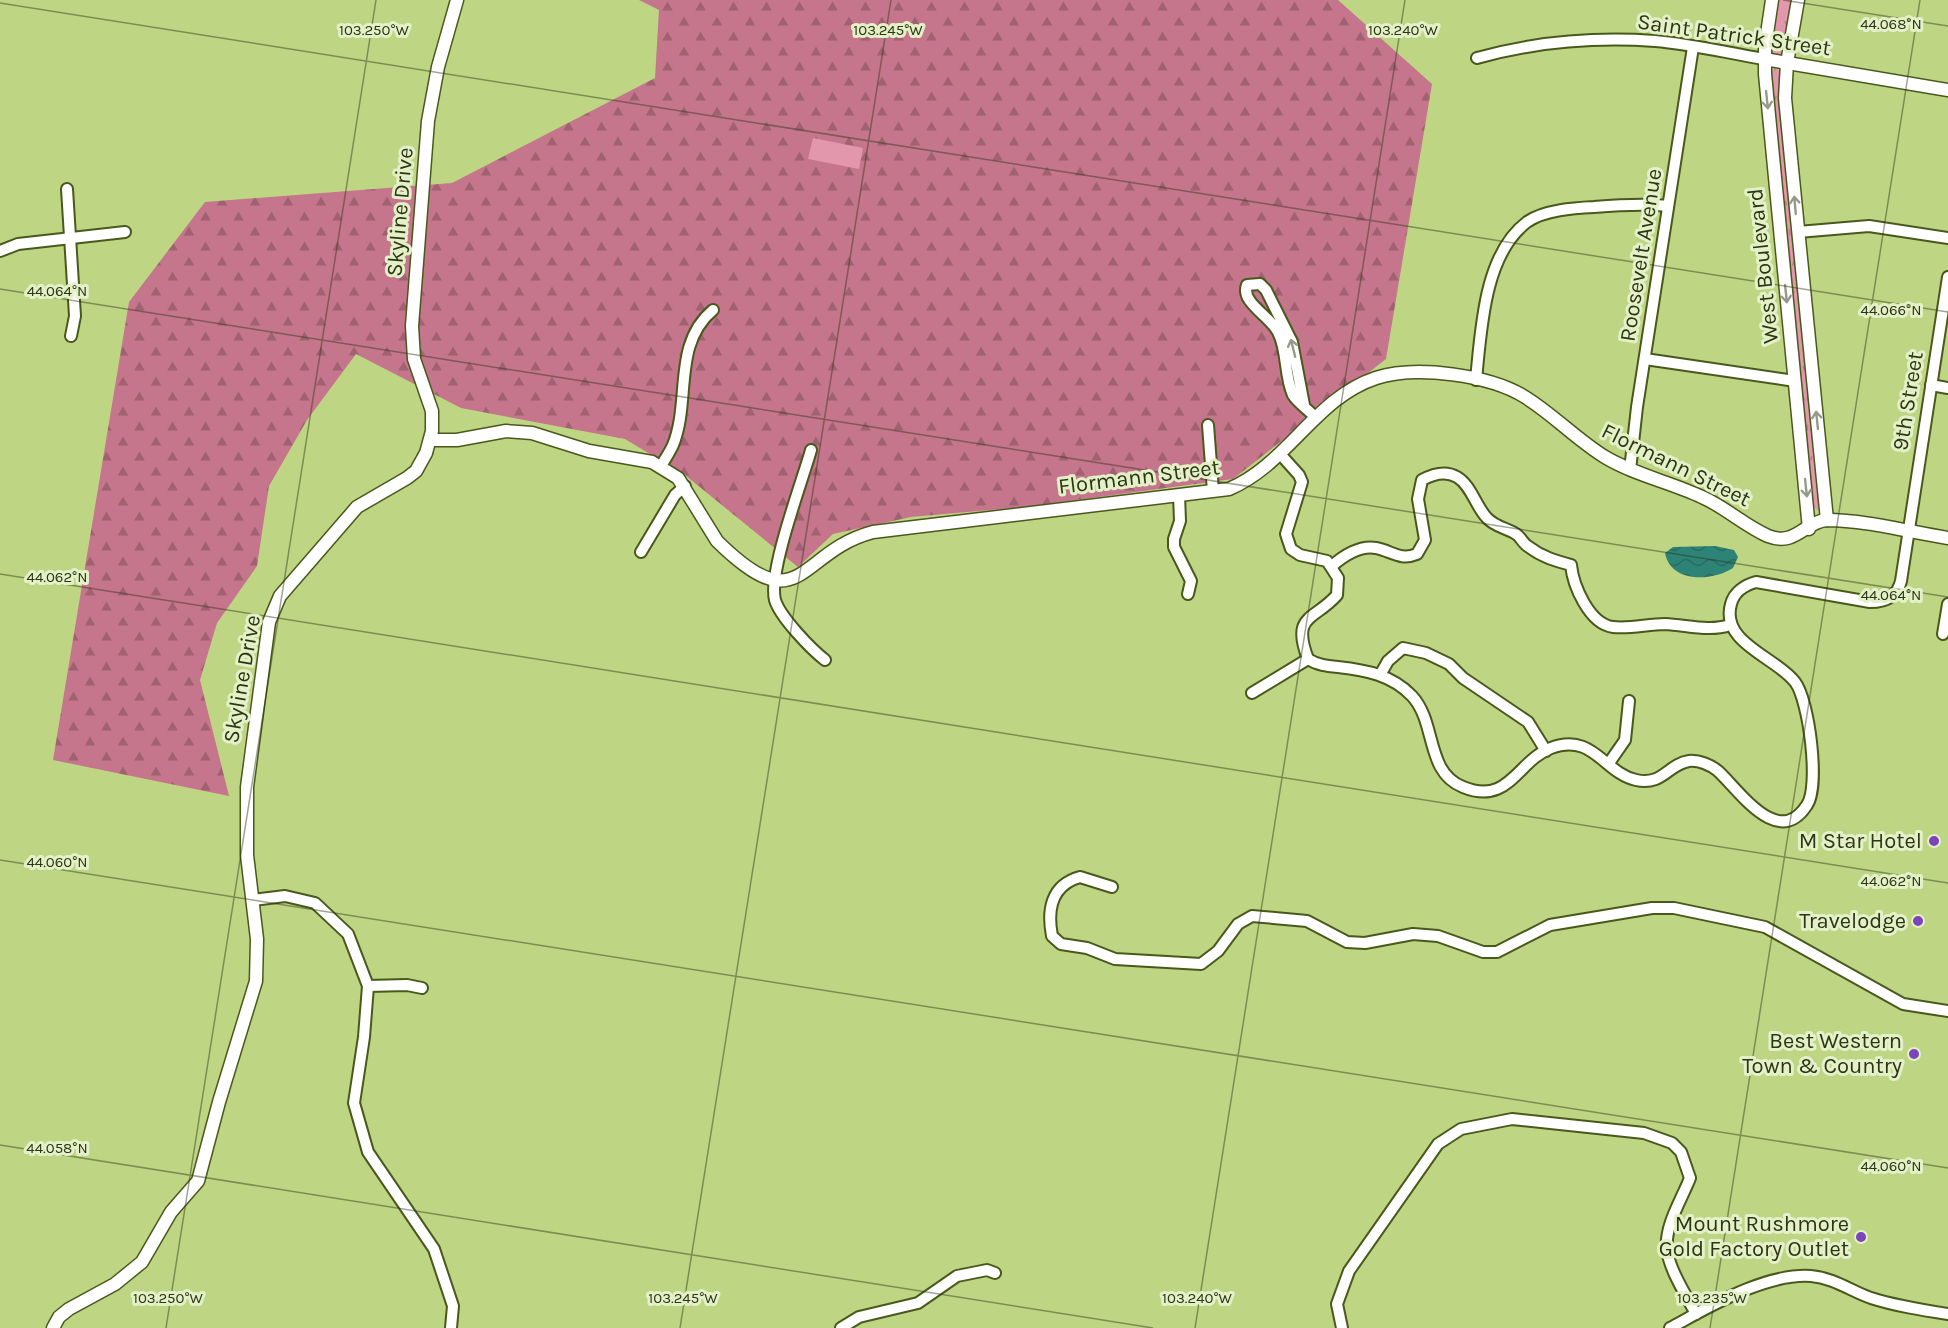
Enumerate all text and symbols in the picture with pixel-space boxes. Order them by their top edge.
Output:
street label: Saint Patrick Street [1636,9,1832,61]
text: 44.068°N [1860,15,1922,33]
text: 103.250°W [339,21,410,39]
text: 103.245°W [853,21,923,39]
text: 103.240°W [1368,21,1439,39]
one-way arrow [1762,89,1773,109]
street label: Skyline Drive [381,146,419,278]
street label: Roosevelt Avenue [1614,167,1668,343]
street label: West Boulevard [1742,187,1784,345]
one-way arrow [1789,196,1800,216]
text: 44.064°N [27,282,87,300]
one-way arrow [1781,283,1792,303]
text: 44.066°N [1861,301,1921,319]
one-way arrow [1286,339,1298,358]
street label: 9th Street [1887,350,1929,452]
one-way arrow [1811,411,1822,431]
street label: Flormann Street [1597,418,1755,512]
street label: Flormann Street [1057,454,1221,500]
one-way arrow [1801,477,1812,497]
text: 44.062°N [27,568,87,586]
text: 44.064°N [1861,586,1921,604]
street label: Skyline Drive [218,613,266,745]
place label: M Star Hotel [1799,828,1922,854]
marker: M Star Hotel [1927,834,1941,848]
text: 44.060°N [26,853,88,871]
text: 44.062°N [1861,872,1921,890]
place label: Travelodge [1799,908,1906,934]
marker: Travelodge [1911,914,1925,928]
place label: Best Western Town & Country [1742,1028,1902,1079]
marker: Best Western Town & Country [1907,1047,1921,1061]
text: 44.058°N [26,1139,88,1157]
text: 44.060°N [1860,1157,1922,1175]
place label: Mount Rushmore Gold Factory Outlet [1659,1211,1849,1262]
marker: Mount Rushmore Gold Factory Outlet [1854,1230,1868,1244]
text: 103.250°W [133,1289,204,1307]
text: 103.245°W [648,1289,718,1307]
text: 103.240°W [1162,1289,1233,1307]
text: 103.235°W [1677,1289,1748,1307]

